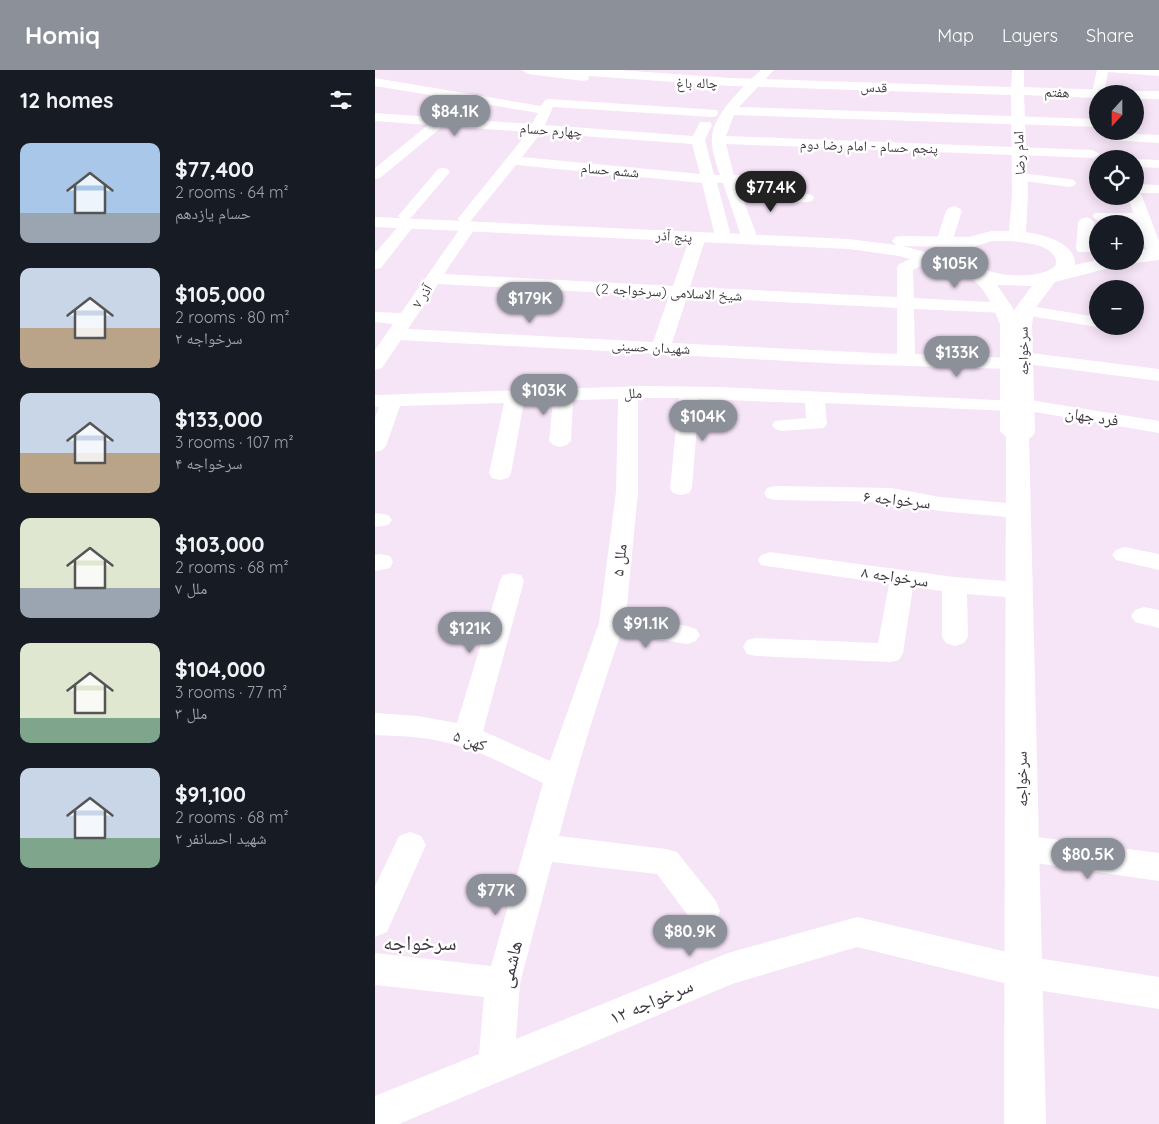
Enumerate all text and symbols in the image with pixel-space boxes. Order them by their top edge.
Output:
text: Homiq [25,20,100,50]
text: Map [937,24,974,47]
text: Layers [1002,24,1058,47]
text: Share [1086,24,1134,47]
street label: چاله باغ [676,74,718,93]
street label: قدس [860,78,888,96]
street label: هفتم [1044,83,1070,102]
north arrow [1089,85,1144,140]
map controls [1089,85,1144,335]
icon: filters [327,86,355,114]
text: 12 homes [20,87,113,113]
pin: $84.1K [414,94,496,137]
text: $84.1K [431,101,479,121]
street label: چهارم حسام [519,119,583,142]
street label: امام رضا [1009,131,1030,175]
street label: پنجم حسام - امام رضا دوم [800,135,938,158]
button: locate [1089,150,1144,205]
text: $77,400 [175,156,254,182]
street label: ششم حسام [580,158,640,183]
icon: home [60,163,120,223]
pin: $77.4K [730,170,812,213]
text: $77.4K [746,177,796,197]
text: 2 rooms · 64 m² [175,182,289,202]
text: حسام یازدهم [175,203,251,223]
button: + [1089,215,1144,270]
street label: پنج آذر [654,226,693,247]
pin: $105K [920,246,990,289]
text: $105K [932,253,978,273]
street label: شیخ الاسلامی (سرخواجه 2) [595,279,743,306]
street label: آذر ۷ [408,280,437,311]
button: − [1089,280,1144,335]
text: $105,000 [175,281,265,307]
pin: $179K [495,282,565,324]
icon: home [60,288,120,348]
text: $179K [508,288,552,308]
text: 2 rooms · 80 m² [175,307,290,327]
street label: سرخواجه [1014,326,1032,376]
text: سرخواجه ۲ [175,328,242,348]
street label: شهیدان حسینی [611,336,691,358]
pin: $133K [922,336,992,378]
text: $133K [935,342,979,362]
pin: $103K [509,374,579,416]
text: $103K [522,380,566,400]
street label: ملل [624,384,642,402]
pin: $104K [668,400,738,442]
street label: فرد جهان [1064,402,1120,431]
text: $133,000 [175,406,263,432]
text: $104K [680,406,726,426]
icon: home [60,413,120,473]
text: 3 rooms · 107 m² [175,432,294,452]
text: سرخواجه ۴ [175,453,242,473]
street label: سرخواجه ۶ [862,486,932,512]
text: $103,000 [175,531,264,557]
icon: home [60,538,120,598]
street label: ملل ۵ [607,543,632,577]
text: 2 rooms · 68 m² [175,557,289,577]
street label: ۸ سرخواجه [860,561,930,591]
text: ۷ ملل [175,578,207,598]
pin: $91.1K [605,606,687,649]
pin: $121K [435,612,505,654]
text: $91.1K [624,613,668,633]
text: $121K [449,618,491,638]
text: $104,000 [175,656,265,682]
icon: home [60,663,120,723]
text: 3 rooms · 77 m² [175,682,287,702]
text: ملل ۳ [175,703,207,723]
street label: ۵ کهن [451,725,490,756]
street label: سرخواجه [1011,751,1031,807]
text: $91,100 [175,781,246,807]
icon: home [60,788,120,848]
text: 2 rooms · 68 m² [175,807,289,827]
text: ۲ شهید احسانفر [175,828,267,848]
pin: $80.5K [1047,838,1129,880]
text: $80.5K [1062,844,1114,864]
pin: $77K [466,874,526,916]
text: $77K [477,880,515,900]
pin: $80.9K [649,914,731,957]
text: $80.9K [664,921,716,941]
district label: سرخواجه [383,929,457,955]
street label: هاشمی [493,938,527,990]
street label: ۱۲ سرخواجه [606,973,696,1029]

